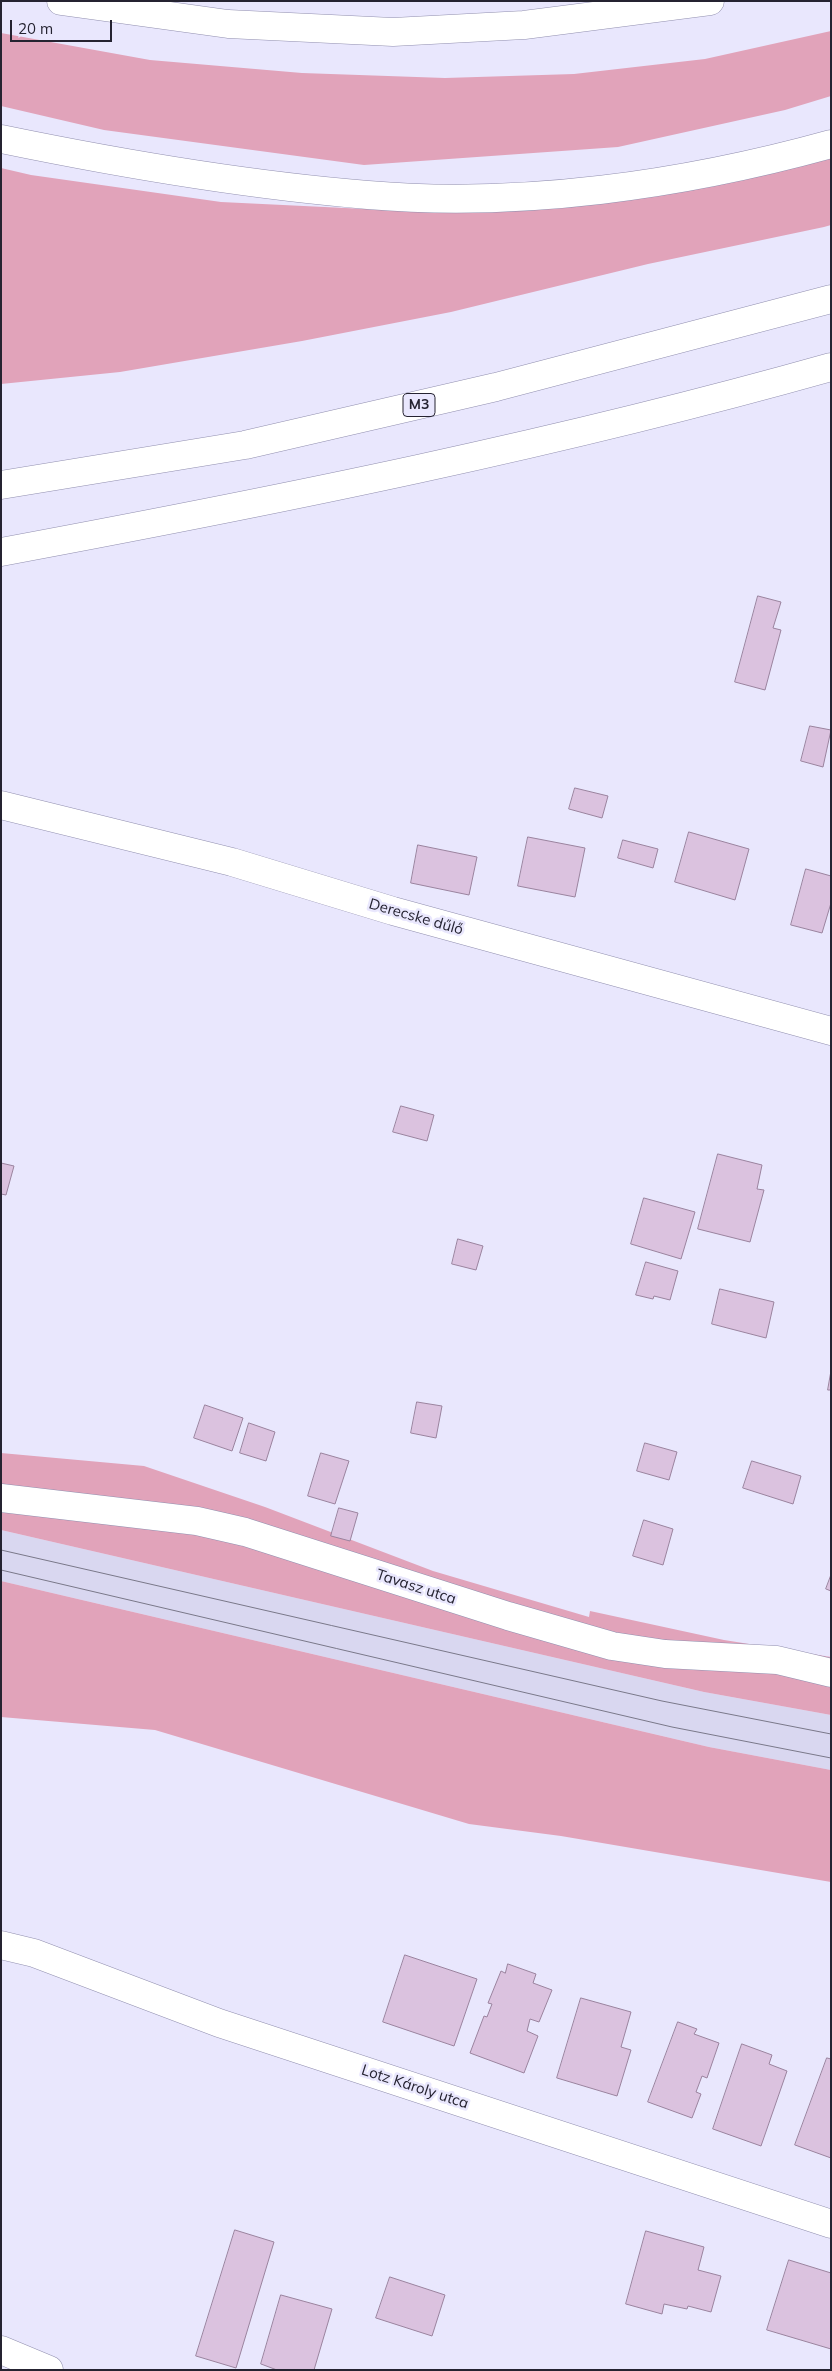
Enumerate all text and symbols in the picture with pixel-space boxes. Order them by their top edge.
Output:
scale bar [12,10,115,42]
text: 20 m [18,19,53,38]
road number: M3 [403,394,435,416]
street label: Derecske dűlő [367,895,465,939]
street label: Tavasz utca [374,1566,458,1608]
street label: Lotz Károly utca [359,2061,471,2113]

